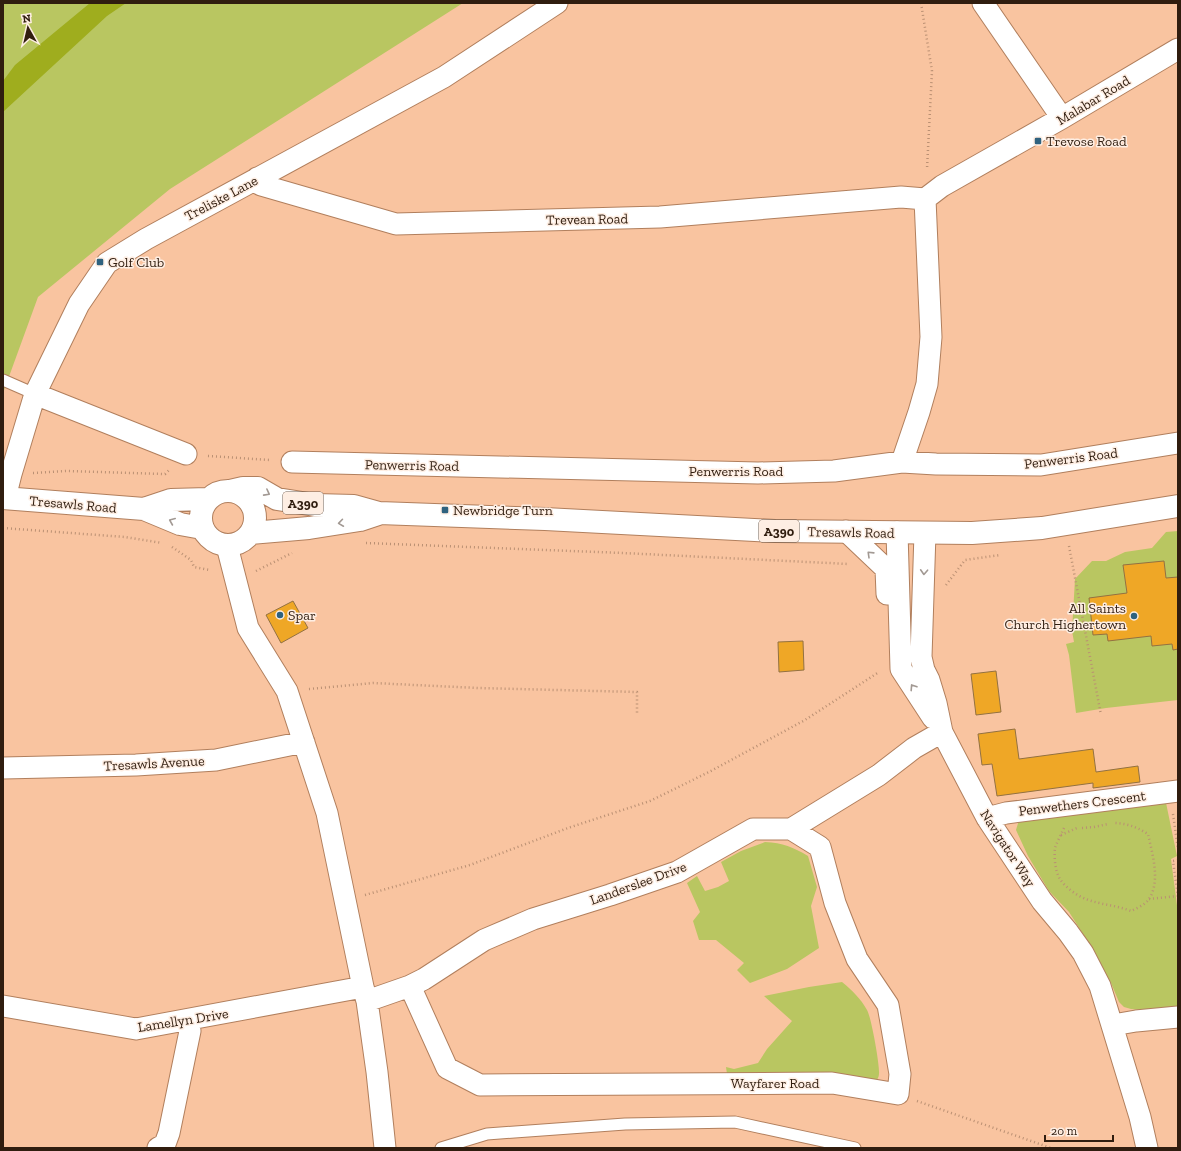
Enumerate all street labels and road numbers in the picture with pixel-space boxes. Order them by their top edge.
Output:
street label: Malabar Road [1053,72,1133,129]
street label: Treliske Lane [182,172,261,225]
street label: Trevean Road [546,210,629,229]
street label: Penwerris Road [1023,444,1119,473]
street label: Penwerris Road [365,456,460,475]
street label: Penwerris Road [689,463,783,480]
street label: Tresawls Road [29,492,117,517]
road number: A390 [283,492,323,514]
road number: A390 [759,520,799,542]
street label: Tresawls Road [807,523,895,542]
street label: Tresawls Avenue [103,752,205,775]
street label: Penwethers Crescent [1018,787,1147,820]
street label: Navigator Way [976,806,1039,891]
street label: Landerslee Drive [587,858,689,909]
street label: Lamellyn Drive [136,1005,230,1036]
street label: Wayfarer Road [731,1075,820,1092]

